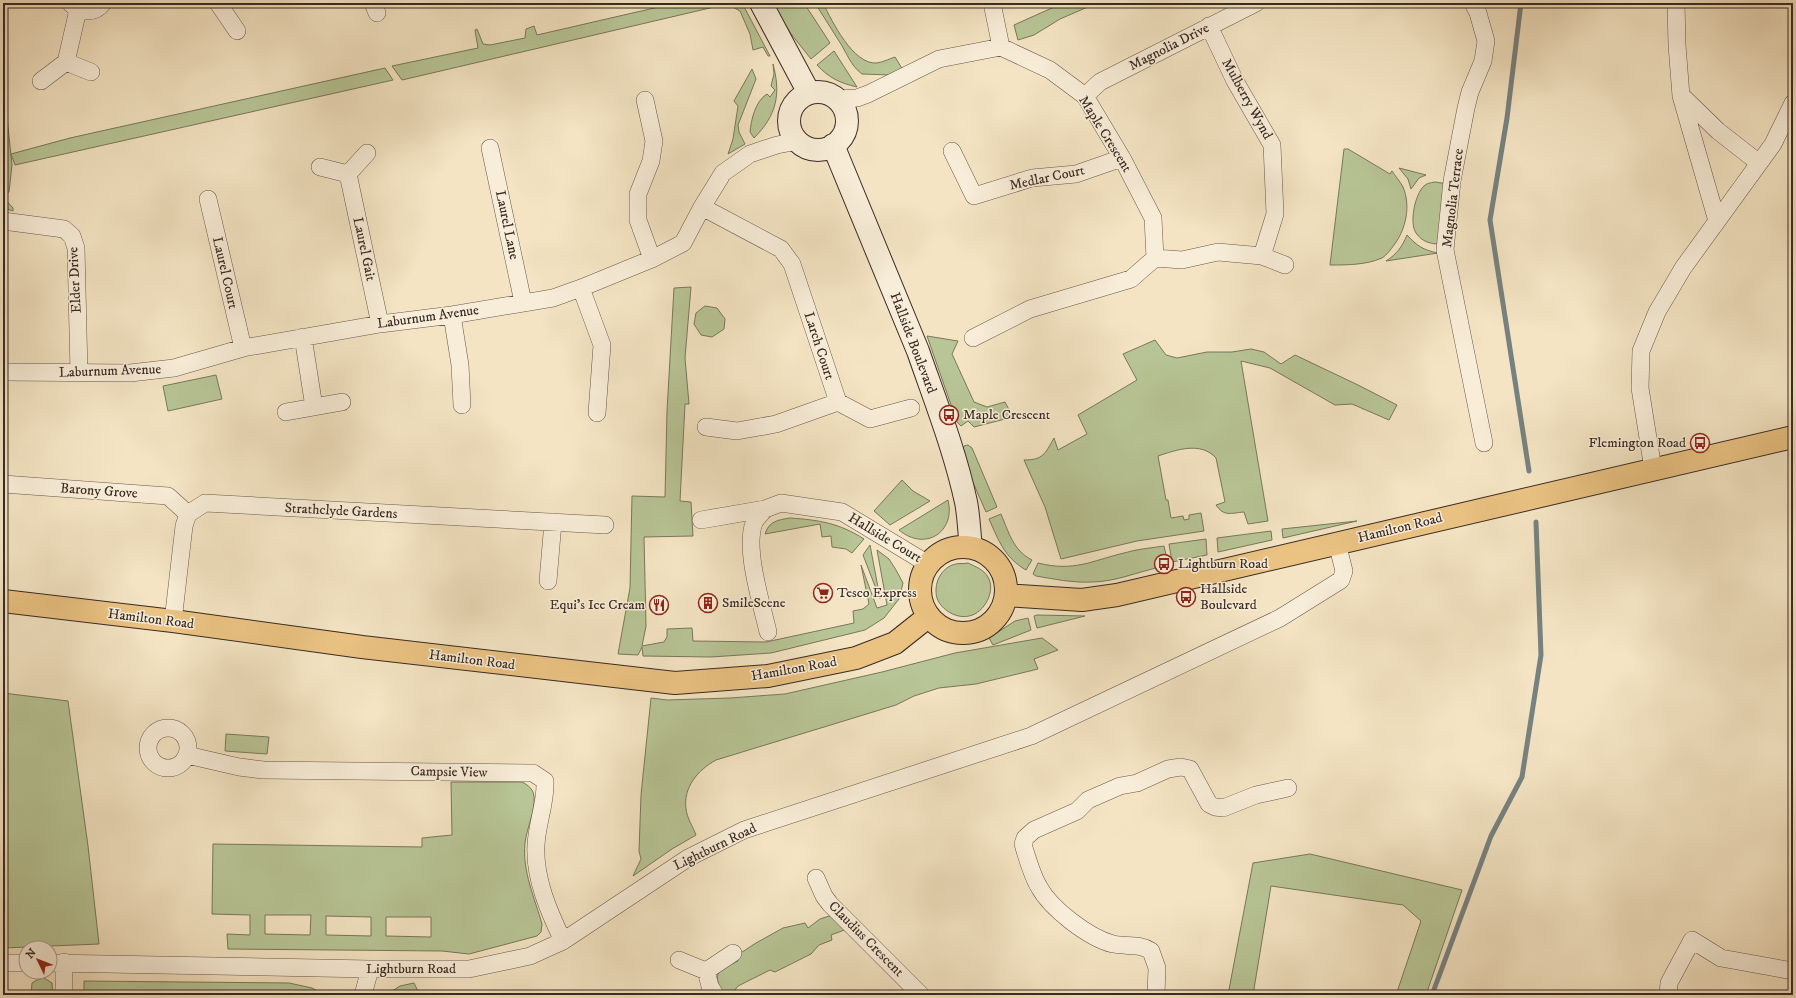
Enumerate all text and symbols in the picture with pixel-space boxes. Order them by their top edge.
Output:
street label: Magnolia Drive [1126,19,1212,75]
street label: Mulberry Wynd [1217,56,1277,142]
street label: Maple Crescent [1074,92,1136,176]
street label: Magnolia Terrace [1438,147,1468,248]
street label: Medlar Court [1008,161,1087,195]
street label: Laurel Lane [491,189,523,261]
street label: Laurel Gait [348,215,380,283]
street label: Laurel Court [208,235,242,311]
street label: Elder Drive [64,246,86,314]
street label: Hallside Boulevard [885,290,941,396]
street label: Laburnum Avenue [376,301,480,333]
street label: Larch Court [800,310,839,383]
street label: Laburnum Avenue [58,360,162,382]
bus stop icon: Maple Crescent [938,404,960,426]
place label: Maple Crescent [963,406,1051,424]
bus stop icon: Flemington Road [1689,432,1711,454]
place label: Flemington Road [1589,434,1686,452]
street label: Barony Grove [60,479,138,503]
street label: Strathclyde Gardens [284,499,398,523]
street label: Hallside Court [845,509,926,567]
street label: Hamilton Road [1356,509,1444,547]
bus stop icon: Lightburn Road [1153,553,1175,575]
place label: Lightburn Road [1178,555,1268,573]
place label: Hallside Boulevard [1200,580,1257,614]
supermarket icon: Tesco Express [812,582,834,604]
place label: Tesco Express [837,584,917,602]
bus stop icon: Hallside Boulevard [1175,586,1197,608]
building icon: SmileScene [697,592,719,614]
restaurant icon: Equi's Ice Cream [648,594,670,616]
place label: SmileScene [722,594,786,612]
place label: Equi's Ice Cream [550,596,645,614]
street label: Hamilton Road [107,605,195,633]
street label: Hamilton Road [428,646,516,674]
street label: Hamilton Road [750,653,838,685]
street label: Campsie View [410,762,488,782]
street label: Lightburn Road [671,819,759,875]
street label: Claudius Crescent [824,897,908,981]
north arrow [18,940,58,980]
text: N [23,946,40,962]
street label: Lightburn Road [366,960,456,978]

